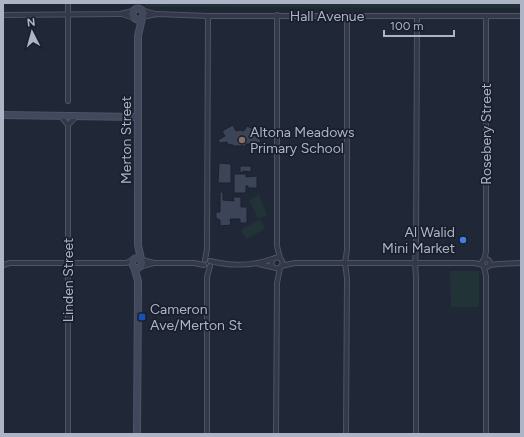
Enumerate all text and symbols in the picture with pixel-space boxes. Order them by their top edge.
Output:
street label: Hall Avenue [290,8,365,25]
north arrow [12,12,52,52]
scale bar [384,12,454,38]
text: N [26,16,36,29]
text: 100 m [390,19,424,33]
street label: Rosebery Street [478,83,495,185]
street label: Merton Street [118,96,135,184]
place label: Altona Meadows Primary School [250,124,355,157]
marker: Altona Meadows Primary School [237,135,247,145]
place label: Al Walid Mini Market [382,224,455,257]
marker: Al Walid Mini Market [458,235,468,245]
street label: Linden Street [60,238,77,322]
place label: Cameron Ave/Merton St [150,301,242,334]
marker: Cameron Ave/Merton St [137,312,147,322]

